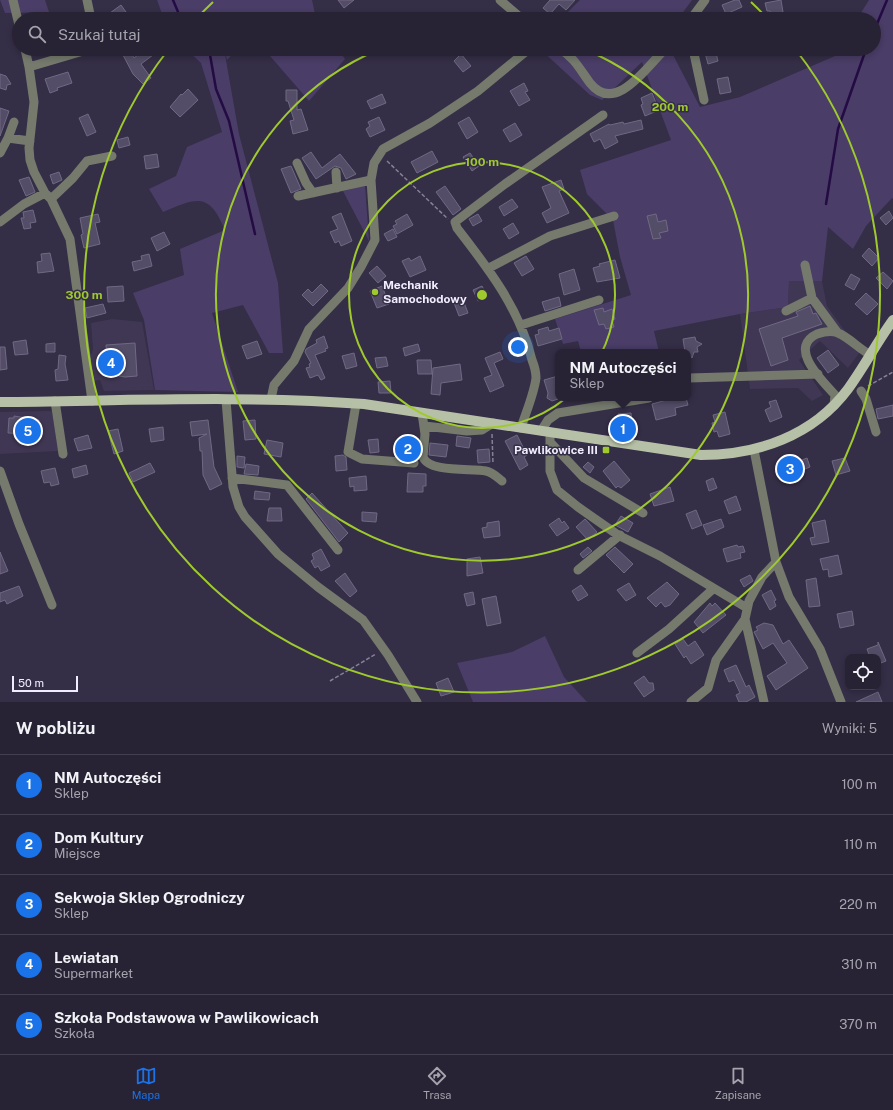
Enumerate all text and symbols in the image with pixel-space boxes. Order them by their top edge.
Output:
search box [12,12,881,56]
icon: search [26,23,48,45]
text: Szukaj tutaj [58,26,141,43]
text: 200 m [652,100,688,114]
text: 100 m [465,155,499,169]
place label: Mechanik Samochodowy [383,278,467,306]
marker: Mechanik Samochodowy [370,287,380,297]
text: 300 m [66,288,103,302]
centre of rings [475,288,489,302]
your location [508,337,528,357]
pin: 4 [98,348,124,378]
popup [555,349,691,401]
text: NM Autoczęści [569,359,677,376]
text: Sklep [569,376,604,391]
pin: 1 [610,414,636,444]
pin: 5 [15,416,41,446]
pin: 2 [395,434,421,464]
place label: Pawlikowice III [514,443,598,457]
marker: Pawlikowice III [601,445,611,455]
pin: 3 [777,454,803,484]
map controls [845,654,881,690]
button: locate [845,654,881,690]
scale bar [12,674,78,693]
text: 50 m [18,677,44,689]
text: W pobliżu [16,718,95,738]
text: Wyniki: 5 [822,721,877,736]
text: NM Autoczęści [54,769,161,786]
text: 1 [26,777,32,792]
text: 100 m [841,777,877,792]
text: Sklep [54,786,89,801]
text: Dom Kultury [54,829,144,846]
text: 2 [25,837,33,852]
text: 110 m [844,837,877,852]
text: Miejsce [54,846,100,861]
text: Sekwoja Sklep Ogrodniczy [54,889,245,906]
text: 3 [25,897,33,912]
text: 220 m [839,897,877,912]
text: Sklep [54,906,89,921]
text: Lewiatan [54,949,119,966]
text: 4 [25,957,33,972]
text: 310 m [841,957,877,972]
text: Supermarket [54,966,133,981]
text: Szkoła Podstawowa w Pawlikowicach [54,1009,319,1026]
text: 5 [25,1017,33,1032]
text: 370 m [839,1017,877,1032]
text: Szkoła [54,1026,95,1041]
tab: Mapa [132,1065,160,1101]
tab: Trasa [423,1065,451,1101]
tab: Zapisane [715,1065,761,1101]

